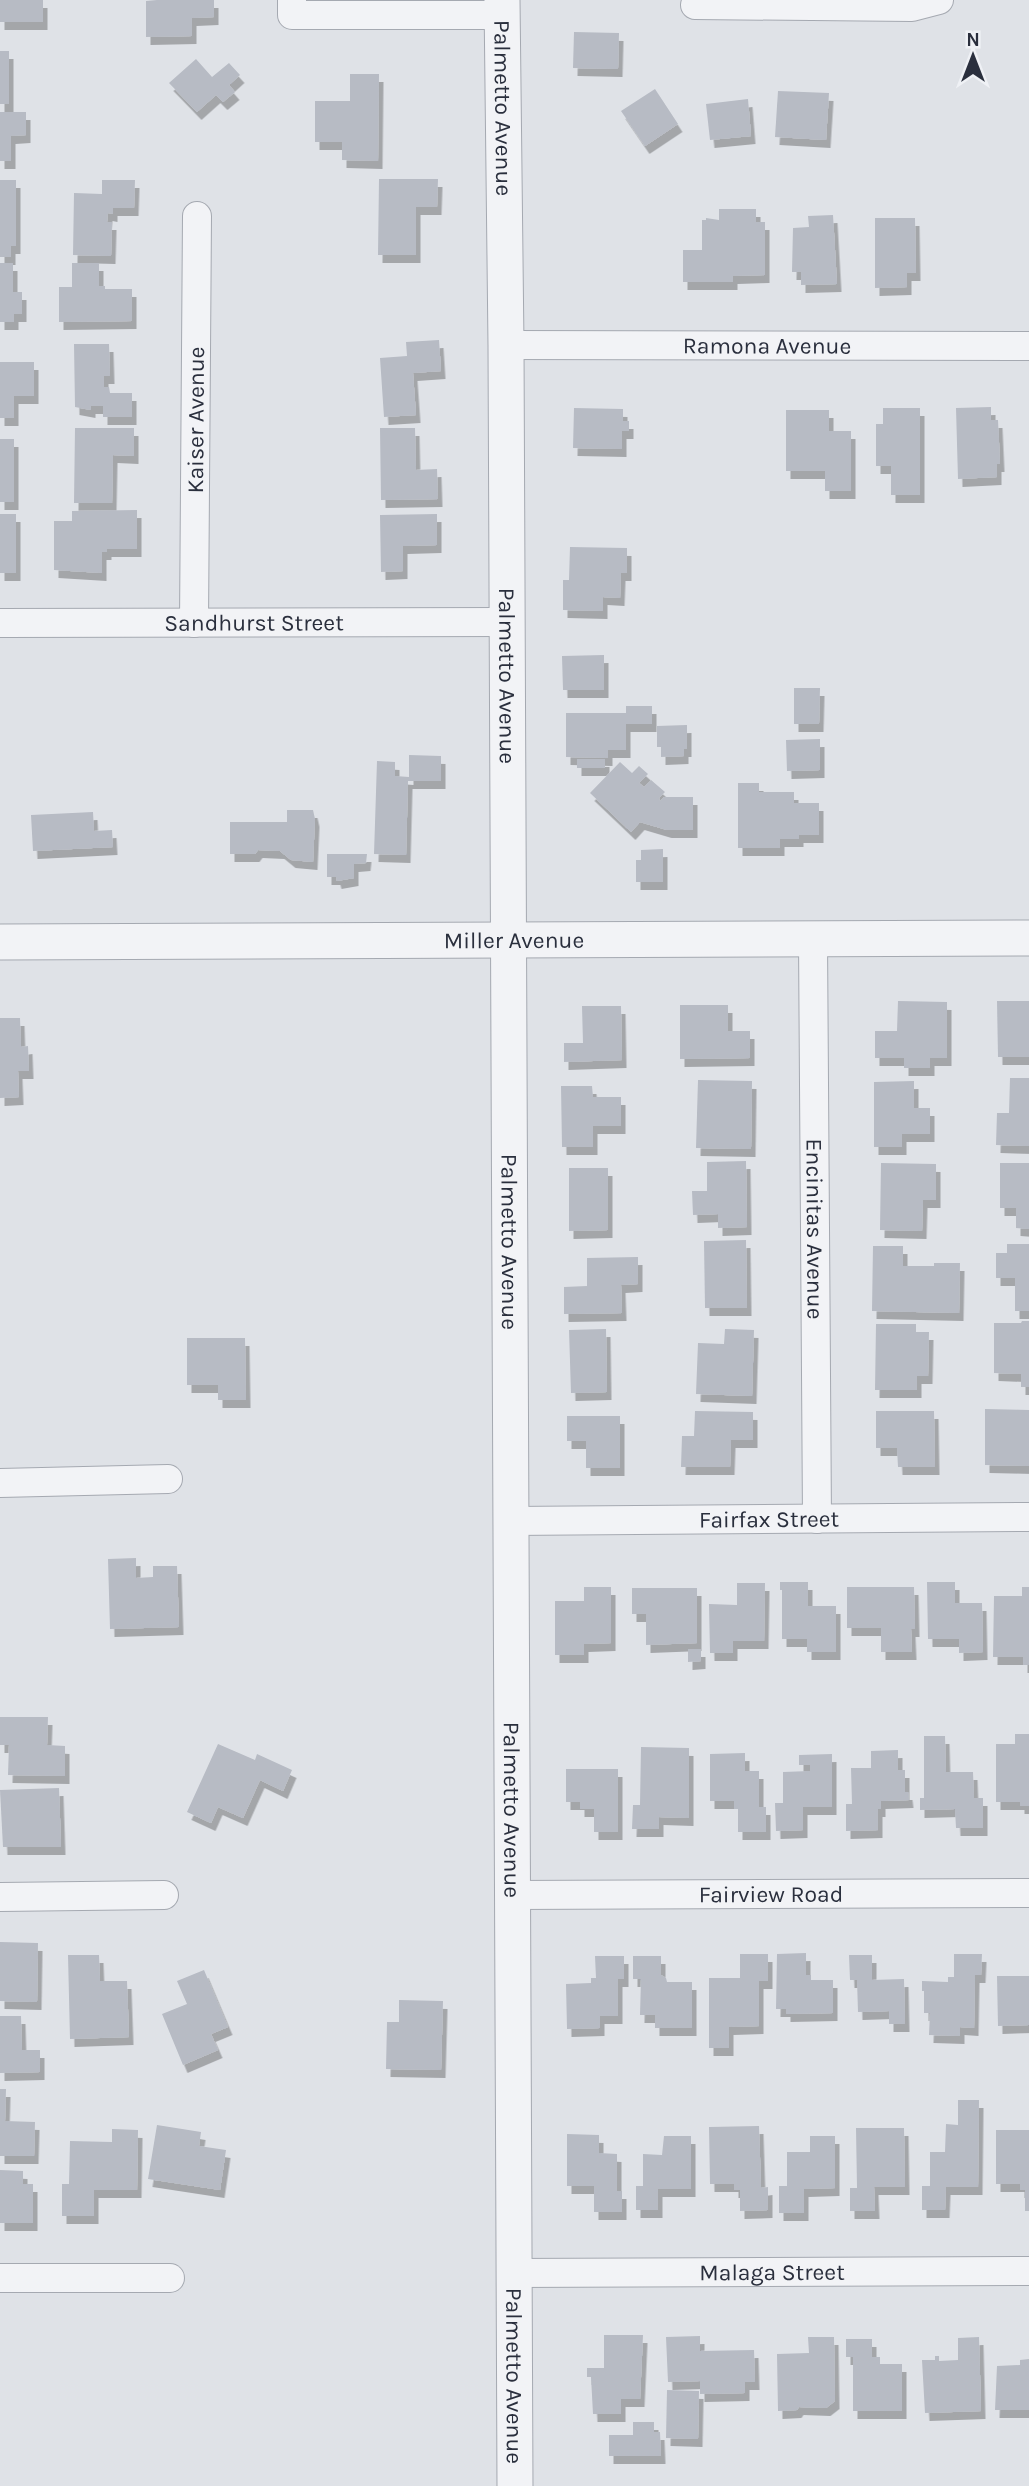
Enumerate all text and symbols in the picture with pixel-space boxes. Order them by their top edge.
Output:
street label: Palmetto Avenue [488,20,517,196]
north arrow [938,21,1008,91]
text: N [966,29,980,51]
street label: Ramona Avenue [683,332,851,360]
street label: Kaiser Avenue [182,346,210,494]
street label: Palmetto Avenue [493,588,521,764]
street label: Sandhurst Street [164,609,344,637]
street label: Miller Avenue [444,927,584,954]
street label: Encinitas Avenue [800,1138,829,1320]
street label: Palmetto Avenue [495,1154,523,1330]
street label: Fairfax Street [699,1505,840,1534]
street label: Palmetto Avenue [498,1722,526,1898]
street label: Fairview Road [699,1881,843,1908]
street label: Malaga Street [699,2259,845,2286]
street label: Palmetto Avenue [500,2288,528,2464]

